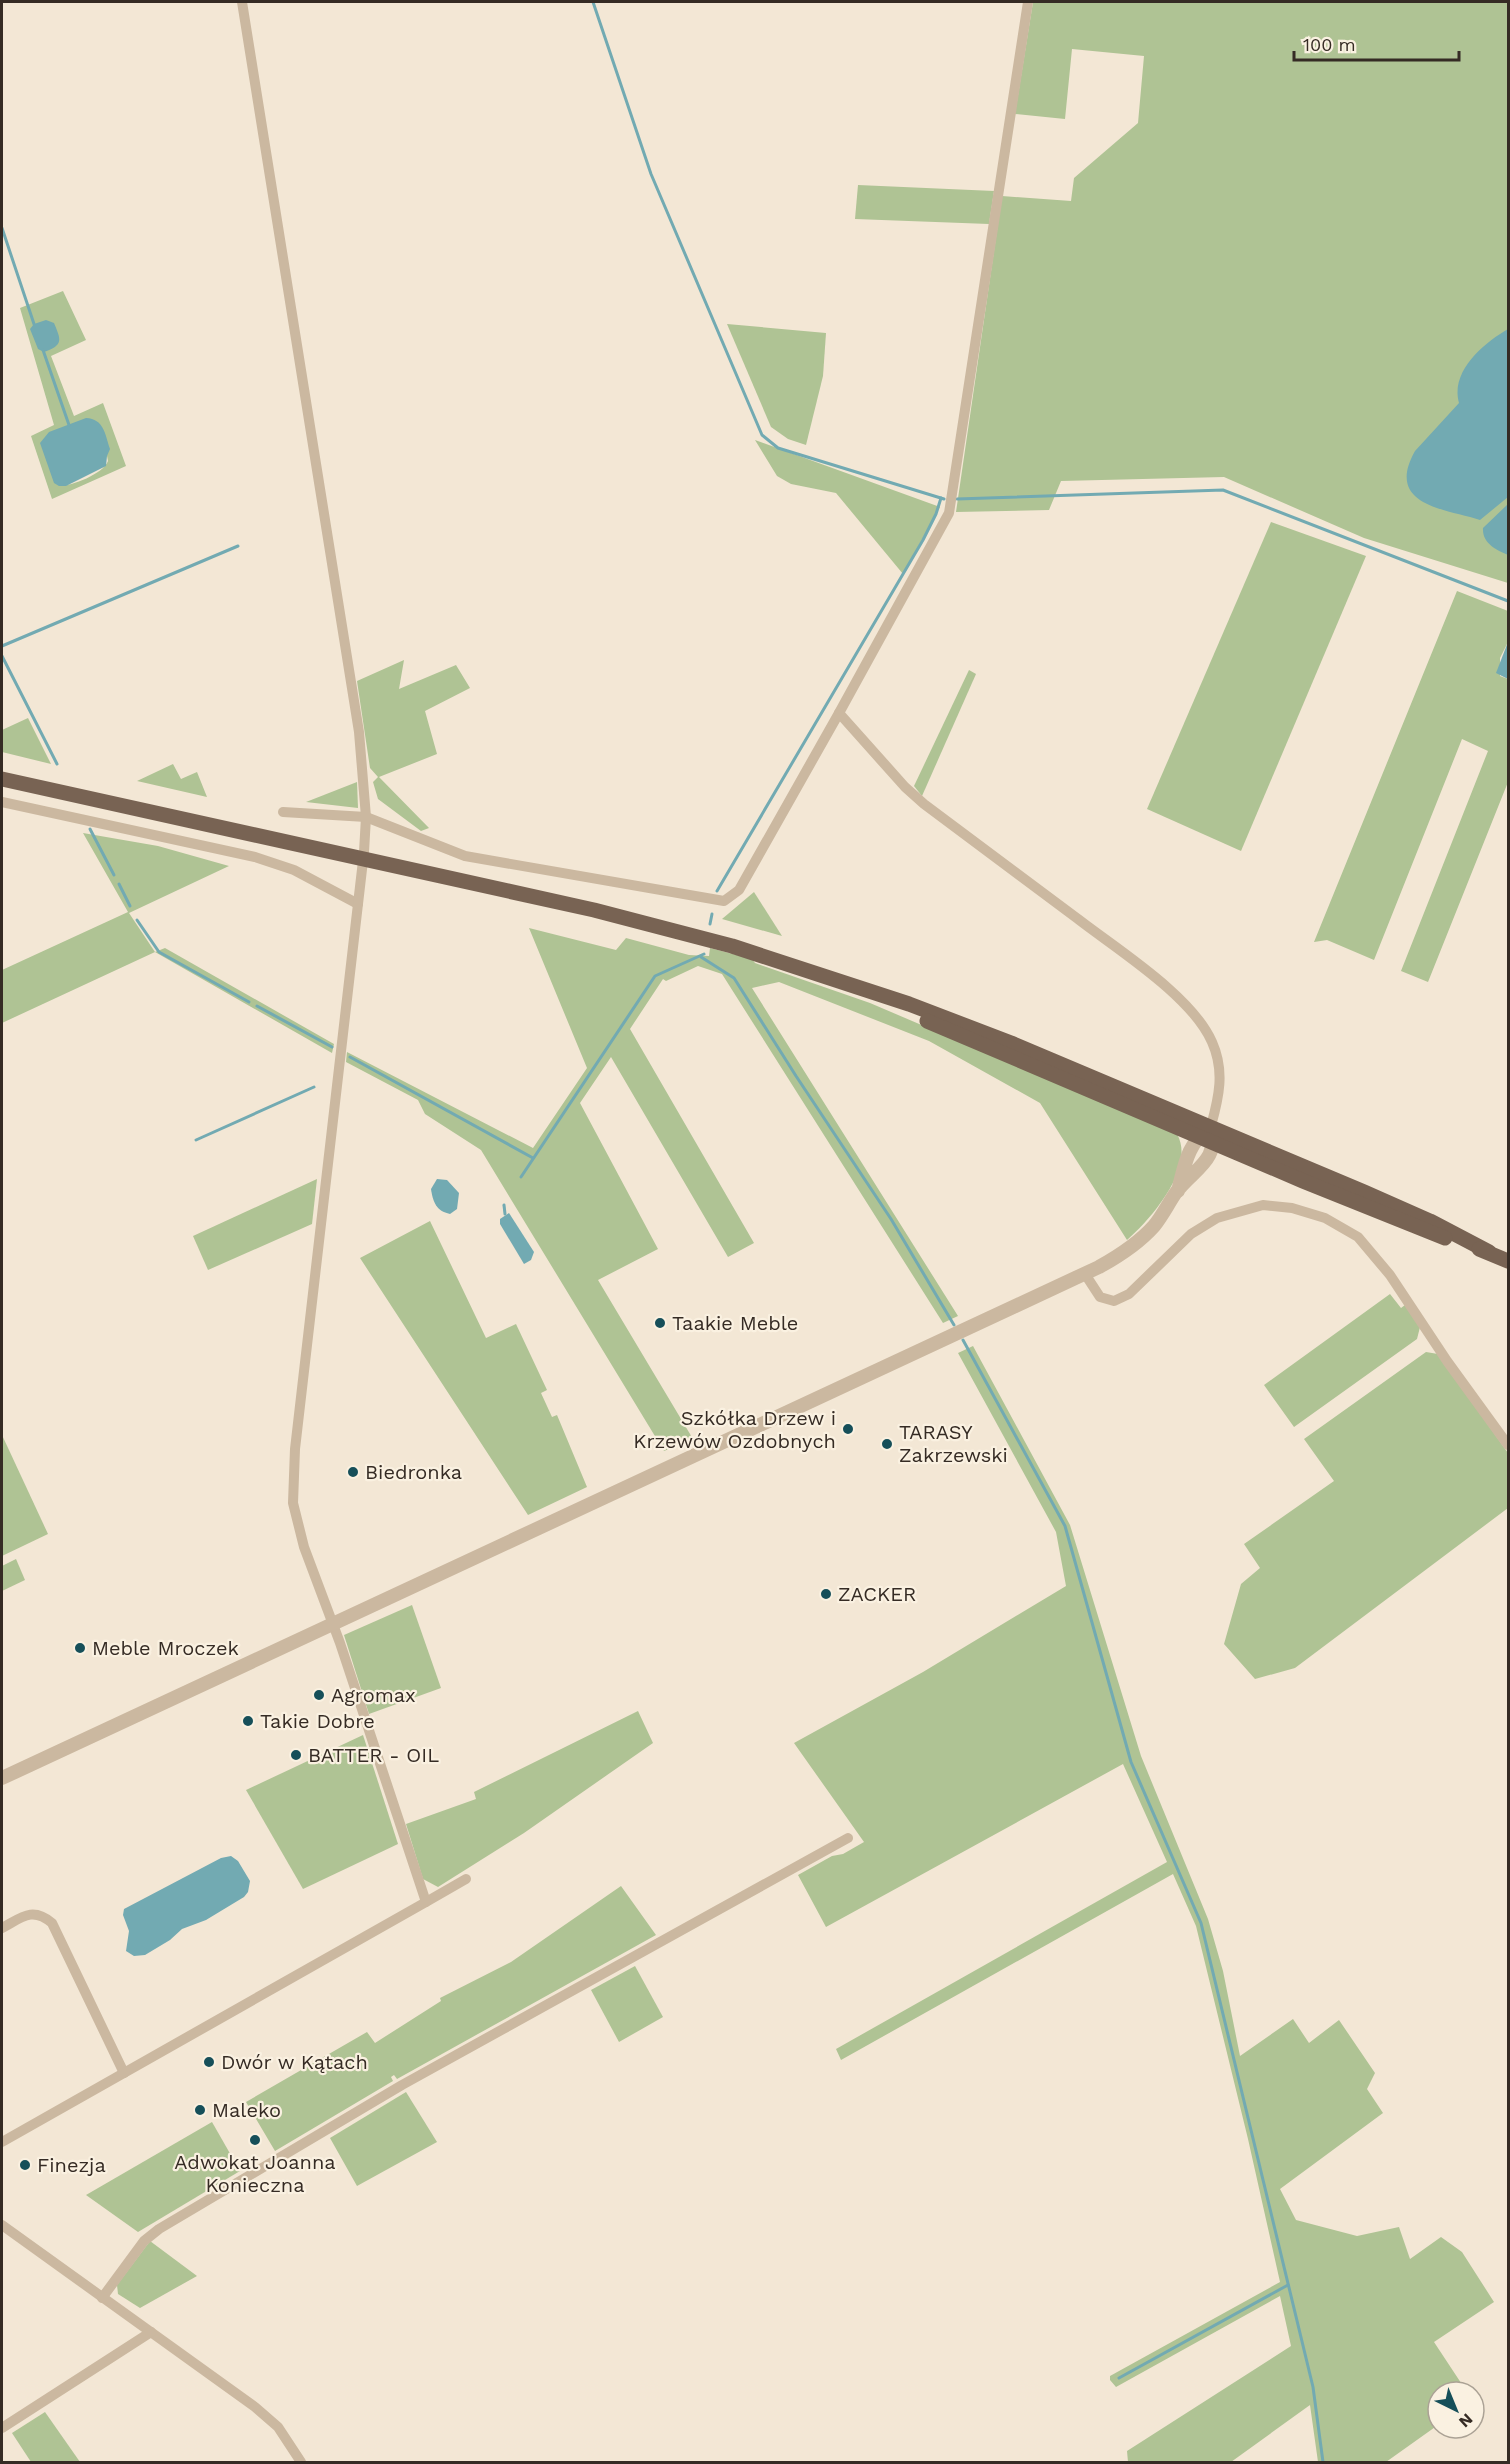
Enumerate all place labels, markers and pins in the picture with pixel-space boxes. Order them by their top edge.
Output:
place label: Taakie Meble [672,1311,798,1335]
marker: Taakie Meble [653,1316,667,1330]
place label: Szkółka Drzew i Krzewów Ozdobnych [633,1406,836,1453]
place label: TARASY Zakrzewski [899,1420,1008,1467]
marker: Szkółka Drzew i Krzewów Ozdobnych [841,1422,855,1436]
marker: TARASY Zakrzewski [880,1437,894,1451]
place label: Biedronka [365,1460,462,1484]
marker: Biedronka [346,1465,360,1479]
place label: ZACKER [838,1582,916,1606]
marker: ZACKER [819,1587,833,1601]
place label: Meble Mroczek [92,1636,239,1660]
marker: Meble Mroczek [73,1641,87,1655]
place label: Agromax [331,1683,416,1707]
marker: Agromax [312,1688,326,1702]
place label: Takie Dobre [260,1709,375,1733]
marker: Takie Dobre [241,1714,255,1728]
place label: BATTER - OIL [308,1743,439,1767]
marker: BATTER - OIL [289,1748,303,1762]
place label: Dwór w Kątach [221,2050,368,2074]
marker: Dwór w Kątach [202,2055,216,2069]
place label: Maleko [212,2098,281,2122]
marker: Maleko [193,2103,207,2117]
marker: Adwokat Joanna Konieczna [248,2133,262,2147]
place label: Adwokat Joanna Konieczna [174,2150,336,2197]
place label: Finezja [37,2153,106,2177]
marker: Finezja [18,2158,32,2172]

